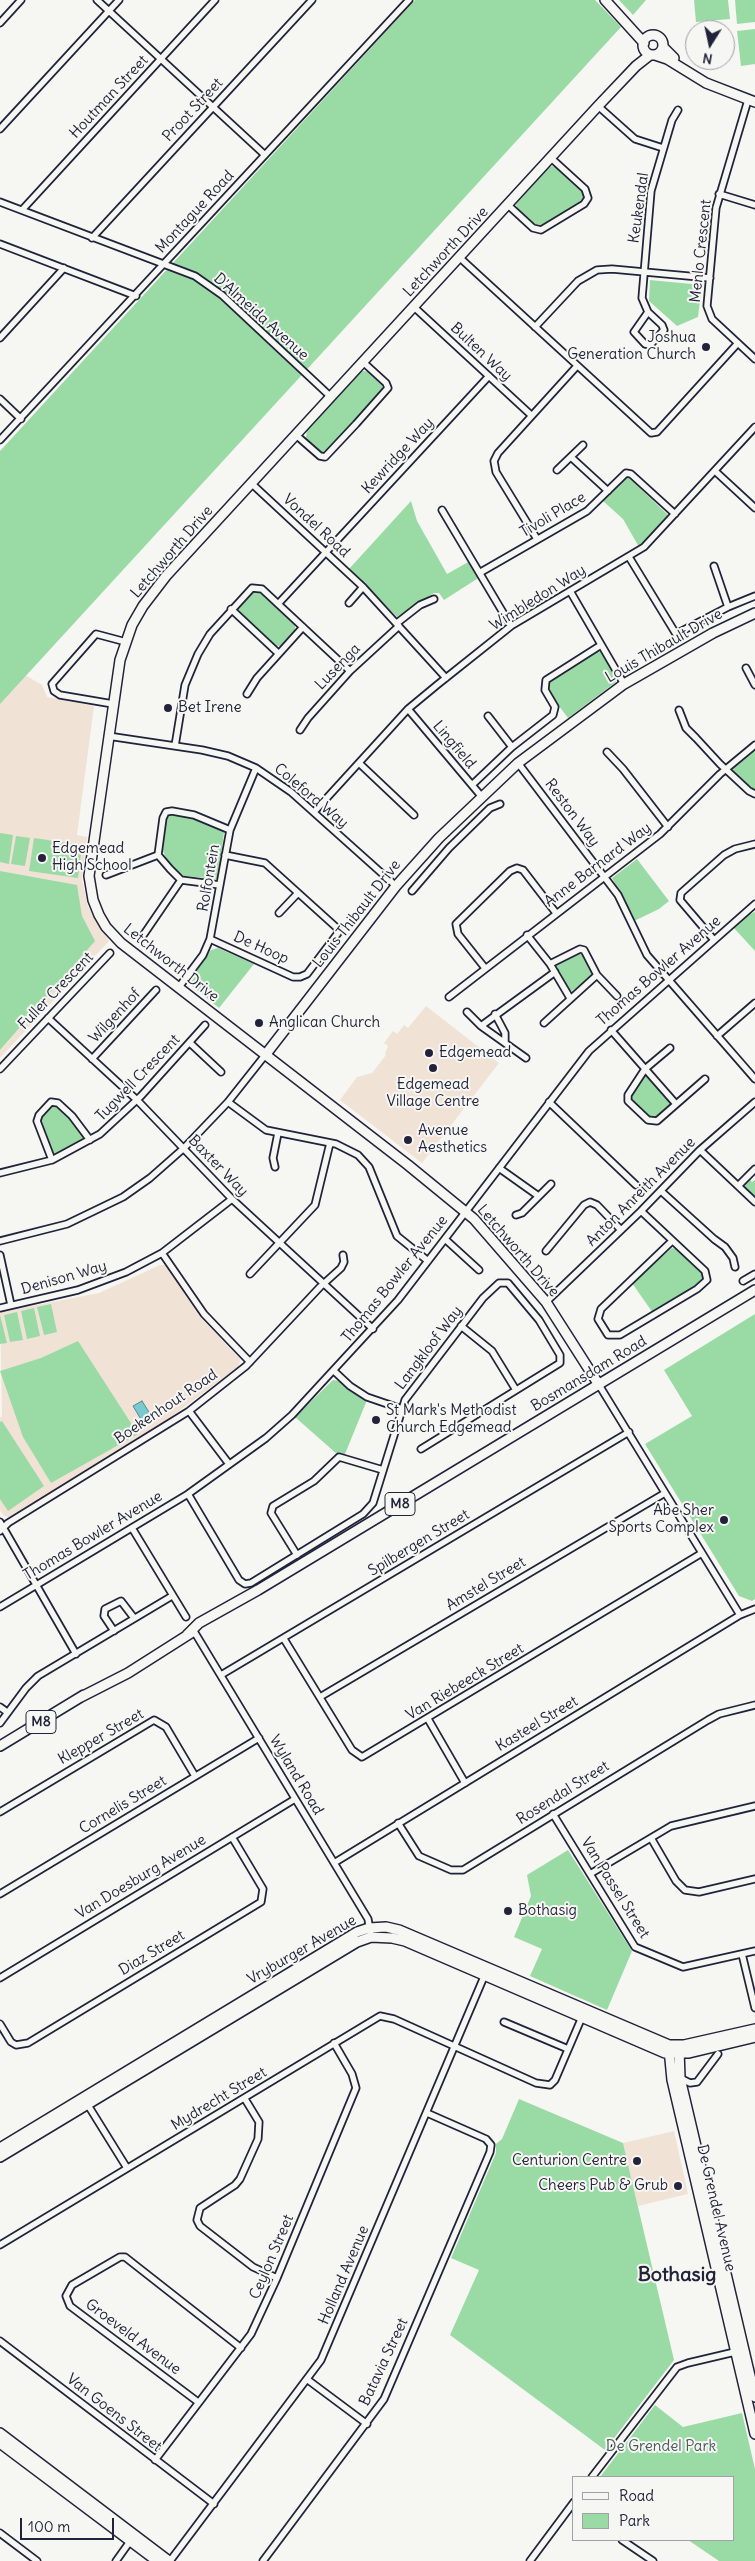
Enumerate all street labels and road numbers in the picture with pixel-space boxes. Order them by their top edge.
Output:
street label: Houtman Street [66,52,152,142]
street label: Proot Street [159,74,227,146]
street label: Montague Road [152,167,238,257]
street label: Keukendal [625,172,653,244]
street label: Menlo Crescent [687,199,715,303]
street label: Letchworth Drive [400,203,492,301]
street label: D'Almeida Avenue [210,270,312,364]
street label: Bulten Way [447,319,515,385]
street label: Kewridge Way [358,414,438,498]
street label: Tivoli Place [517,488,589,542]
street label: Vondel Road [279,490,353,562]
street label: Letchworth Drive [127,502,217,602]
street label: Wimbledon Way [487,561,589,635]
street label: Louis Thibault Drive [602,605,726,687]
street label: Lusenga [312,640,364,694]
street label: Lingfield [429,717,479,773]
street label: Coleford Way [270,760,352,832]
street label: Reston Way [541,776,603,850]
street label: Anne Barnard Way [541,819,655,911]
street label: Rolfontein [194,843,224,913]
street label: Louis Thibault Drive [309,857,405,971]
street label: Thomas Bowler Avenue [593,912,725,1030]
street label: Letchworth Drive [120,920,222,1006]
street label: De Hoop [231,928,291,968]
street label: Fuller Crescent [15,949,97,1033]
street label: Wilgenhof [85,985,145,1047]
street label: Tugwell Crescent [92,1031,184,1125]
street label: Baxter Way [184,1131,252,1201]
street label: Anton Anreith Avenue [583,1134,699,1250]
street label: Letchworth Drive [473,1201,563,1301]
street label: Thomas Bowler Avenue [338,1212,452,1346]
street label: Denison Way [19,1257,109,1299]
street label: Langkloof Way [392,1303,466,1393]
street label: Bosmansdam Road [528,1332,650,1416]
street label: Boekenhout Road [111,1366,221,1448]
street label: Thomas Bowler Avenue [20,1487,166,1585]
road number: M8 [385,1492,415,1516]
street label: Spilbergen Street [365,1506,473,1580]
street label: Amstel Street [443,1553,529,1615]
street label: Van Riebeeck Street [403,1640,527,1724]
street label: Kasteel Street [493,1692,581,1756]
street label: Klepper Street [55,1705,147,1769]
road number: M8 [26,1710,56,1734]
street label: Wyland Road [265,1732,327,1818]
street label: Rosendal Street [513,1757,613,1829]
street label: Cornelis Street [76,1772,170,1838]
street label: Van Doesburg Avenue [73,1831,209,1923]
street label: Van Passel Street [577,1834,653,1942]
street label: Vryburger Avenue [244,1911,360,1989]
street label: Diaz Street [116,1926,188,1980]
street label: Mydrecht Street [168,2063,270,2135]
street label: De Grendel Avenue [693,2143,739,2273]
street label: Ceylon Street [246,2212,298,2302]
street label: Holland Avenue [315,2223,373,2327]
street label: Groeveld Avenue [82,2295,184,2379]
street label: Batavia Street [356,2315,412,2409]
street label: Van Goens Street [63,2370,165,2456]

